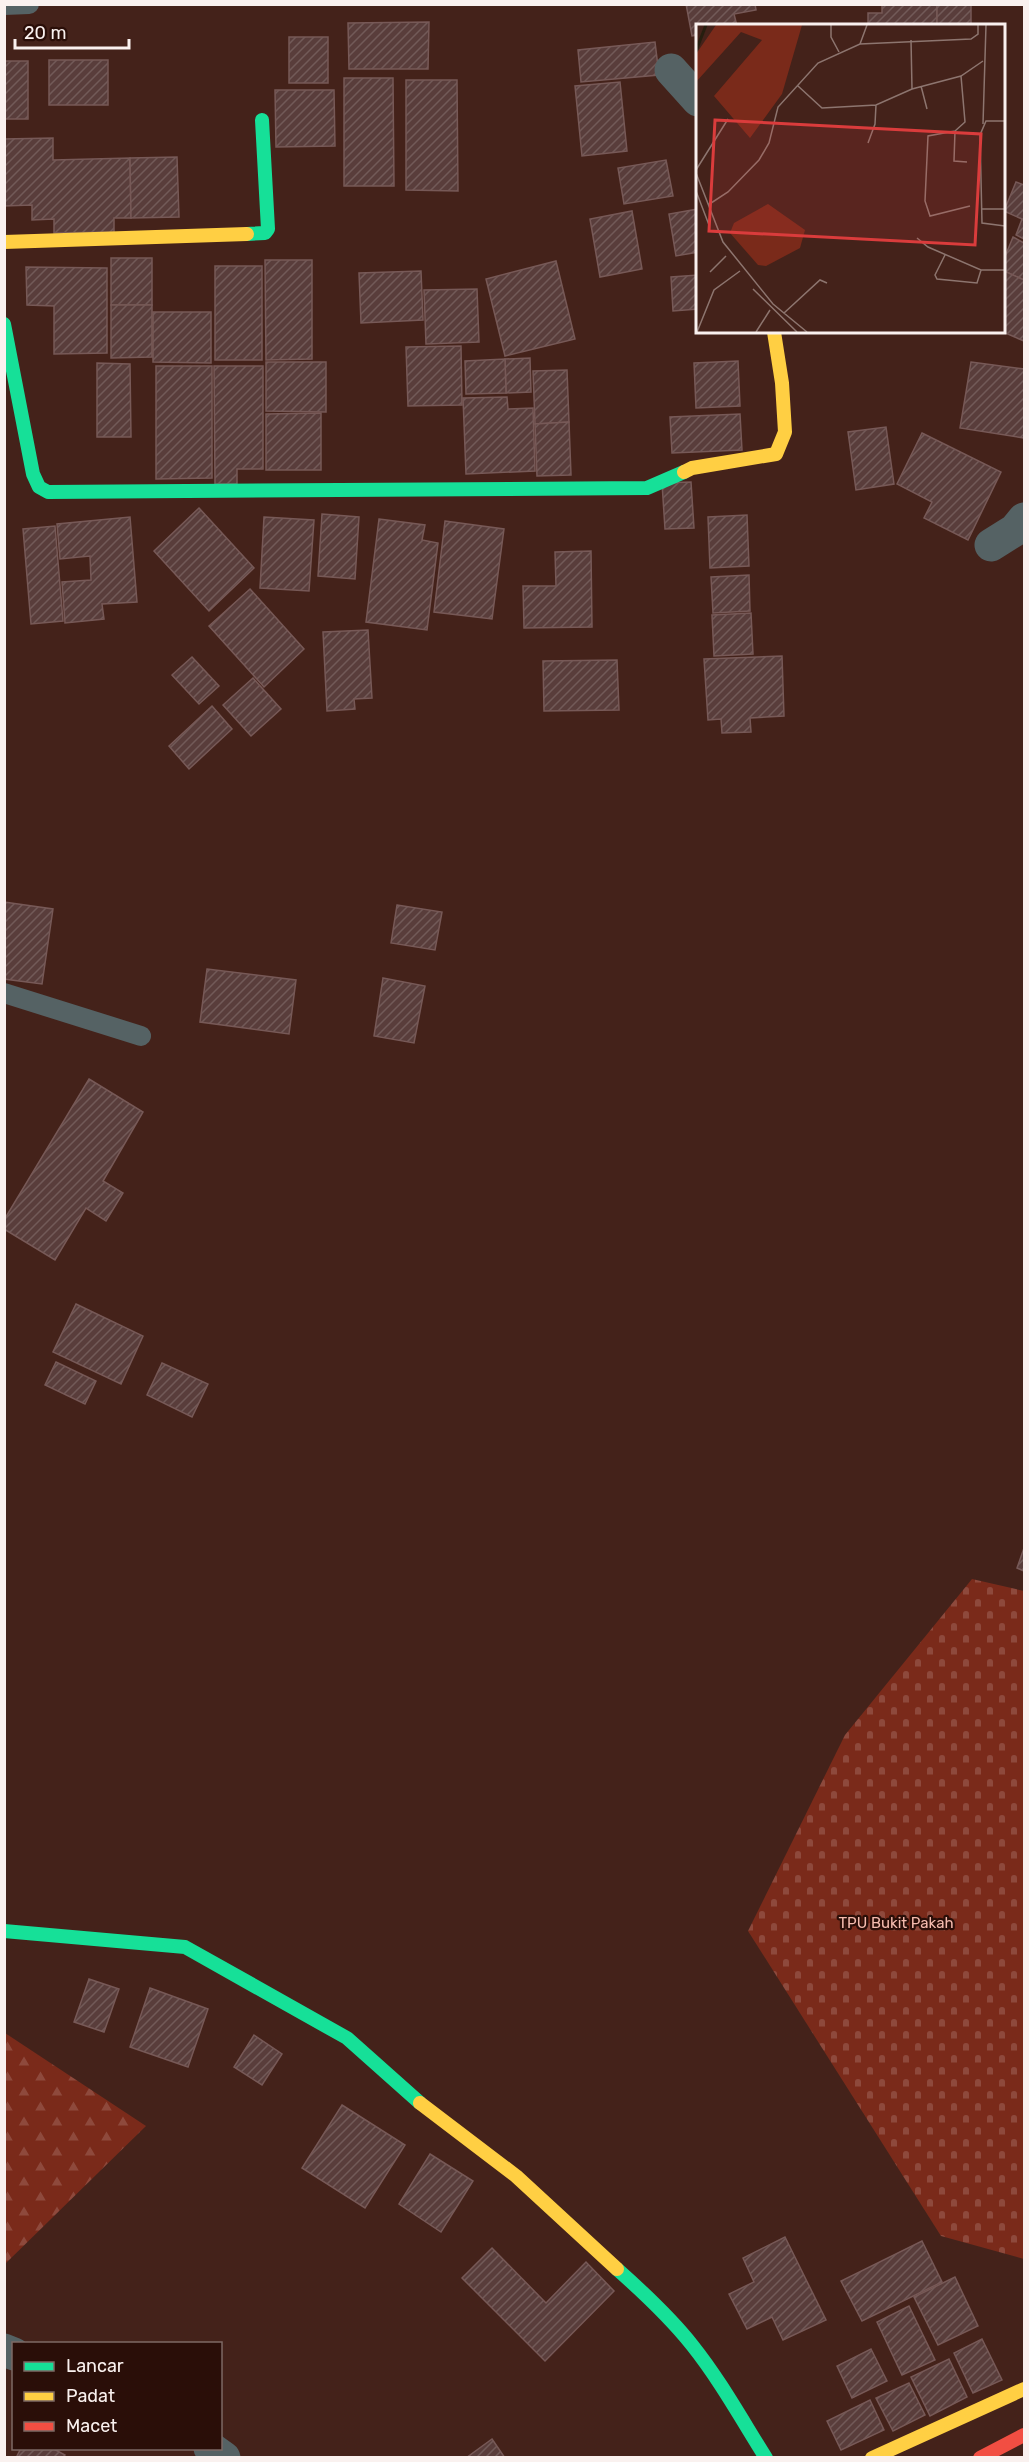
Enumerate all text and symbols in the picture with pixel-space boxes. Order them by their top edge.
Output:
scale bar [15,12,129,50]
text: 20 m [24,22,66,44]
inset map [696,24,1005,333]
park label: TPU Bukit Pakah [838,1914,954,1932]
legend [12,2342,222,2450]
text: Lancar [66,2355,124,2377]
text: Padat [66,2385,115,2407]
text: Macet [66,2415,117,2437]

